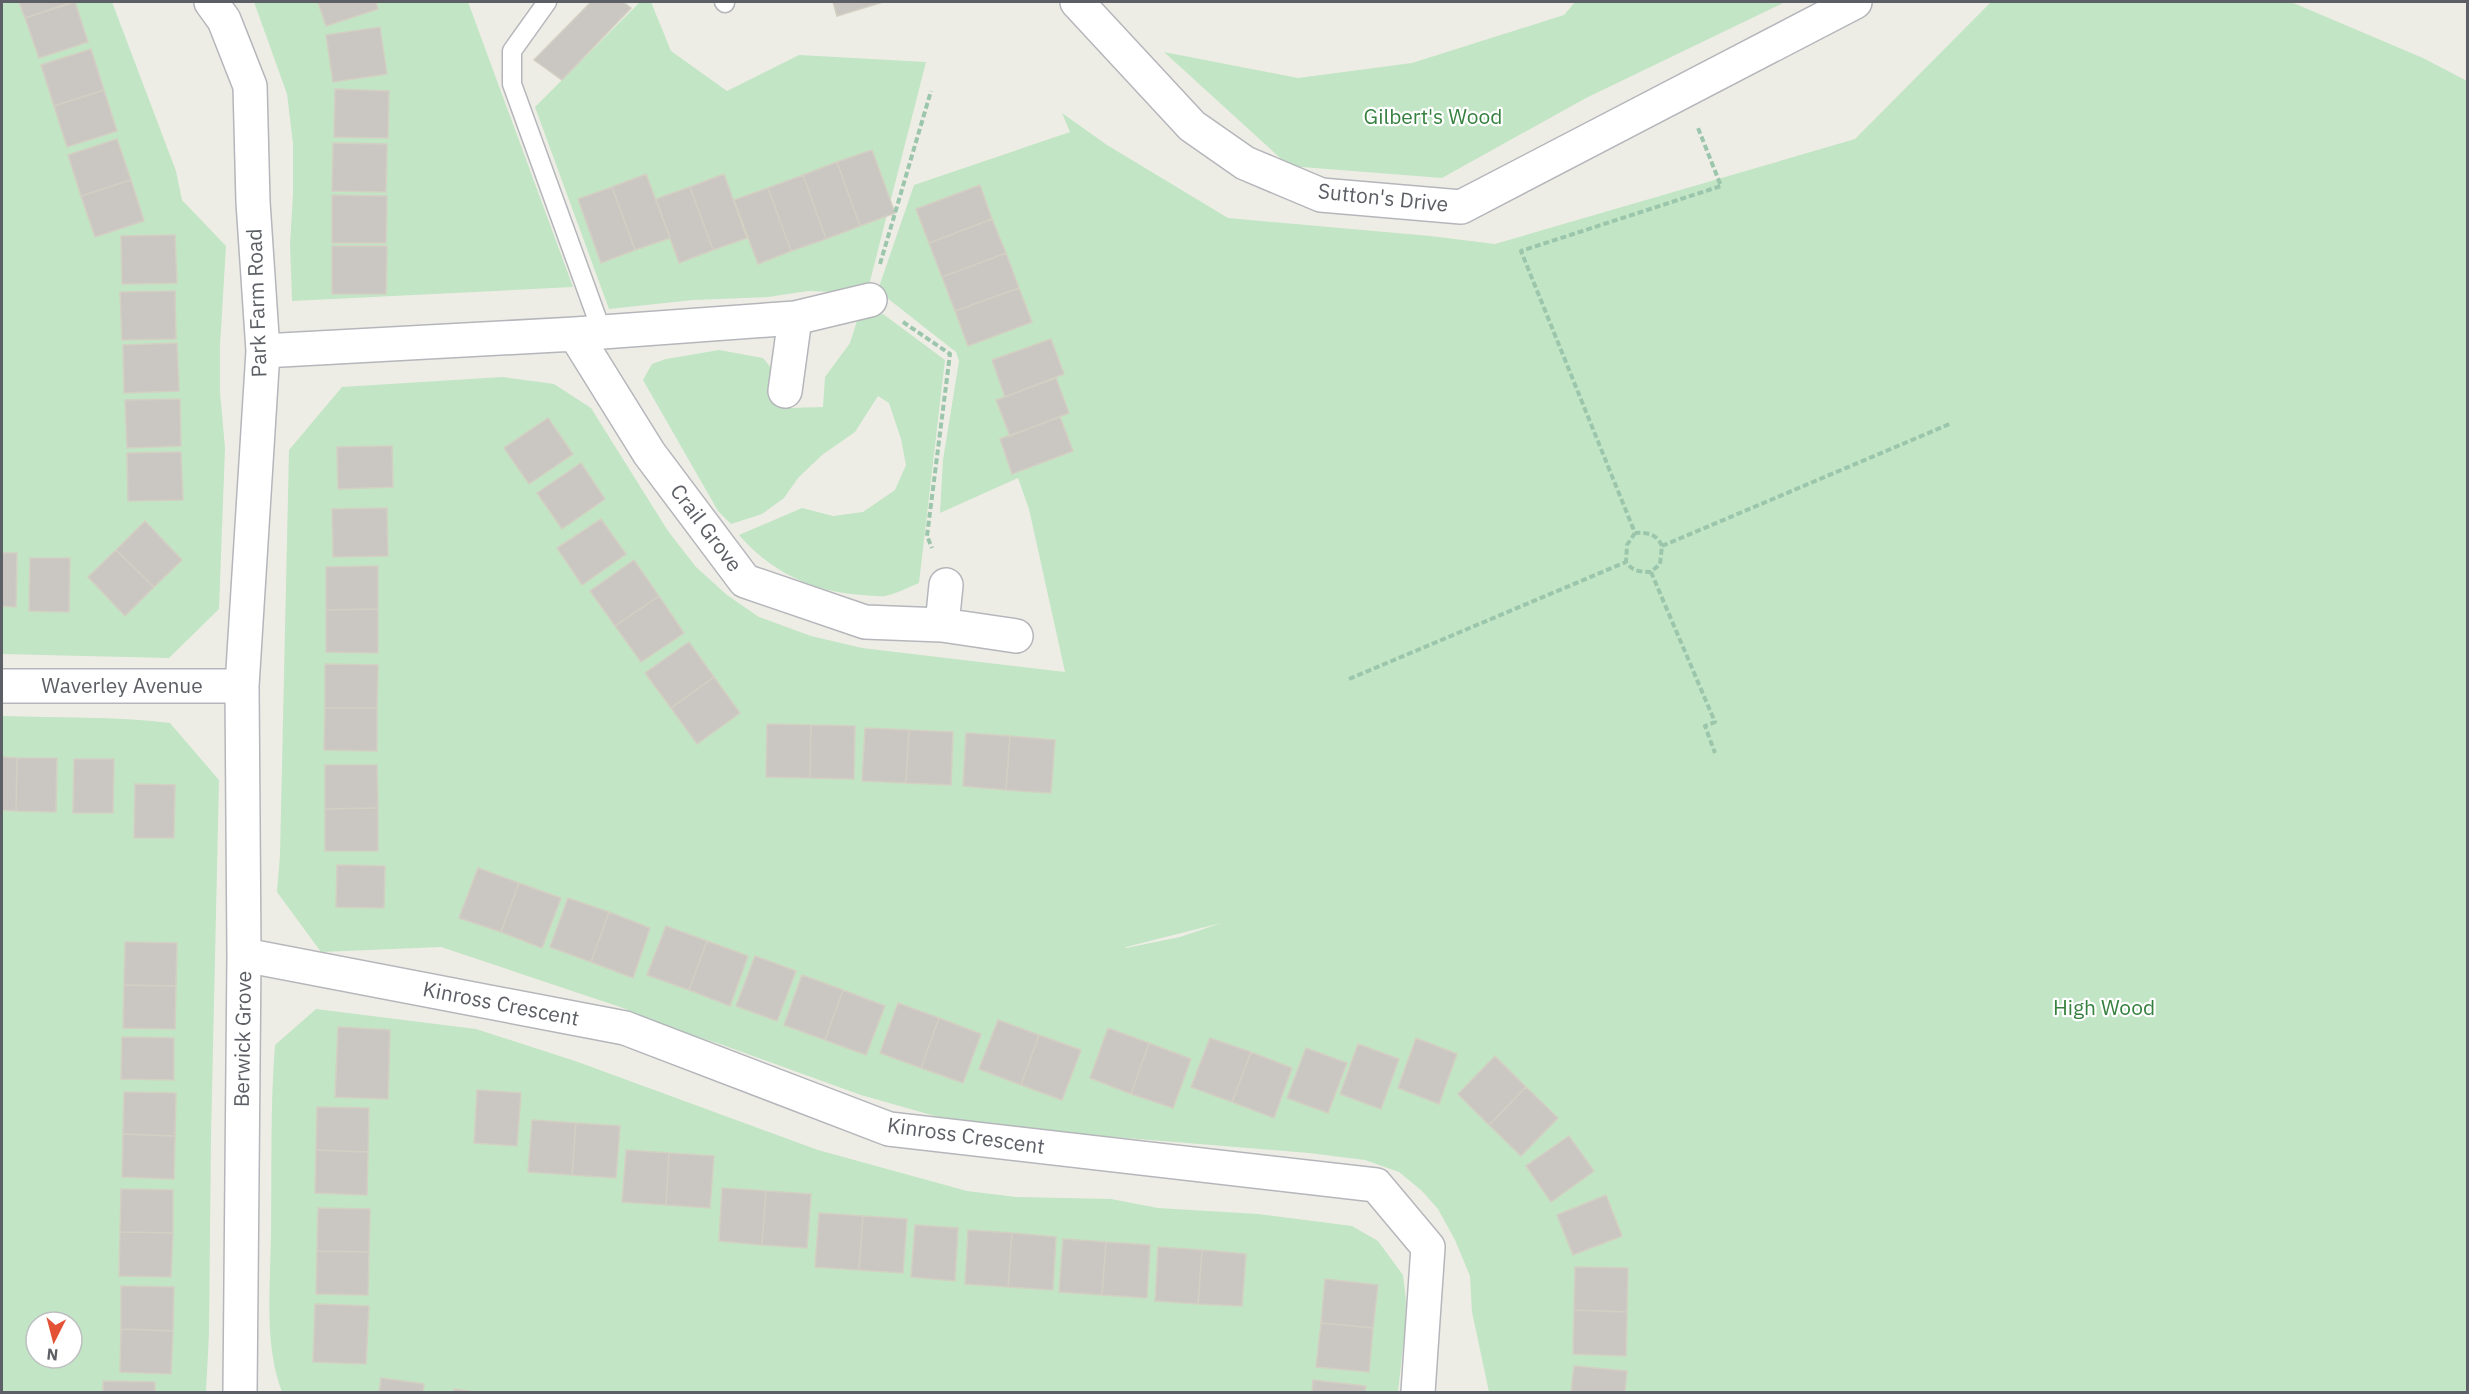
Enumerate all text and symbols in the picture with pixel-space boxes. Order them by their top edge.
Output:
park label: Gilbert's Wood [1364,102,1502,130]
street label: Sutton's Drive [1317,176,1450,218]
street label: Park Farm Road [239,228,273,378]
street label: Crail Grove [665,478,749,577]
street label: Waverley Avenue [41,671,203,699]
street label: Berwick Grove [227,970,257,1107]
street label: Kinross Crescent [421,974,582,1032]
park label: High Wood [2053,993,2155,1021]
street label: Kinross Crescent [886,1110,1047,1160]
north arrow [24,1310,84,1370]
text: N [46,1344,59,1365]

